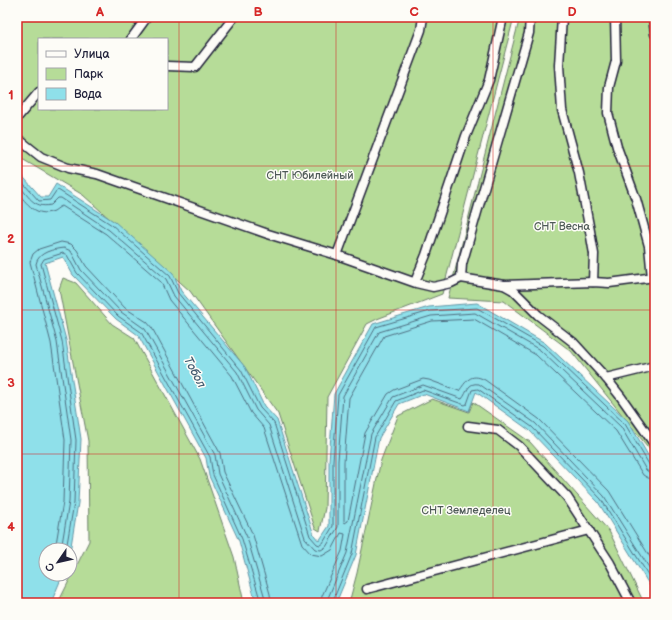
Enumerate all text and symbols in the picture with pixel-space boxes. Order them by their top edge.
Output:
text: A [95,4,104,20]
text: B [253,4,263,20]
text: C [409,4,419,20]
text: D [567,4,577,20]
legend [38,38,168,110]
text: Улица [74,47,110,62]
text: Парк [74,67,104,82]
text: 1 [8,87,14,103]
text: Вода [74,87,102,102]
park label: СНТ Юбилейный [267,169,354,182]
park label: СНТ Весна [534,220,591,233]
text: 2 [7,231,15,247]
water label: Тобол [180,354,209,390]
text: 3 [7,375,15,391]
park label: СНТ Земледелец [422,504,511,517]
text: 4 [7,519,15,535]
north arrow [38,542,78,582]
text: С [42,560,58,574]

